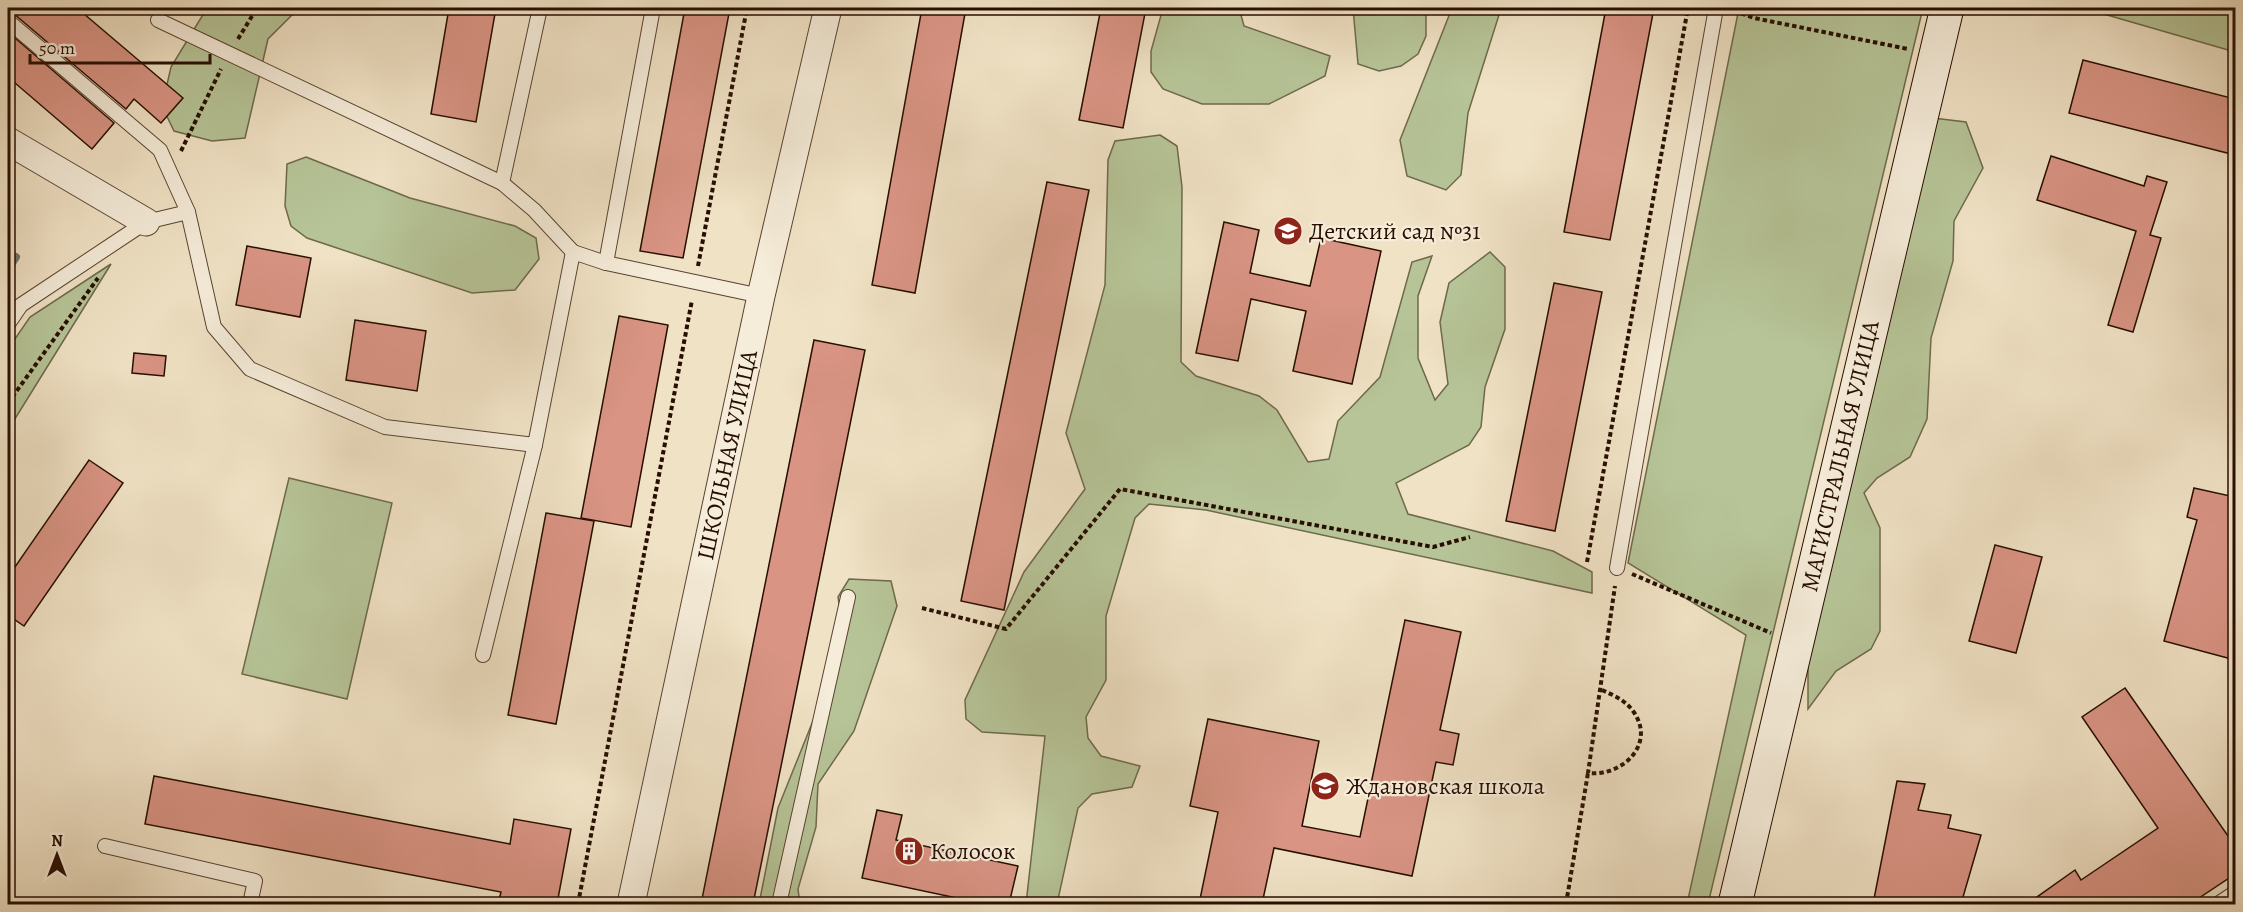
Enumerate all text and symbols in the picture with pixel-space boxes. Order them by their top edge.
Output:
scale bar [30,27,210,65]
text: 50 m [39,36,75,60]
school or university icon: Детский сад №31 [1272,215,1304,247]
place label: Детский сад №31 [1309,215,1480,247]
street label: МАГИСТРАЛЬНАЯ УЛИЦА [1793,316,1887,595]
street label: ШКОЛЬНАЯ УЛИЦА [689,346,765,563]
school or university icon: Ждановская школа [1309,770,1341,802]
place label: Ждановская школа [1346,770,1545,802]
north arrow [27,825,87,885]
text: N [51,830,63,852]
building icon: Колосок [893,835,925,867]
place label: Колосок [930,835,1015,867]

